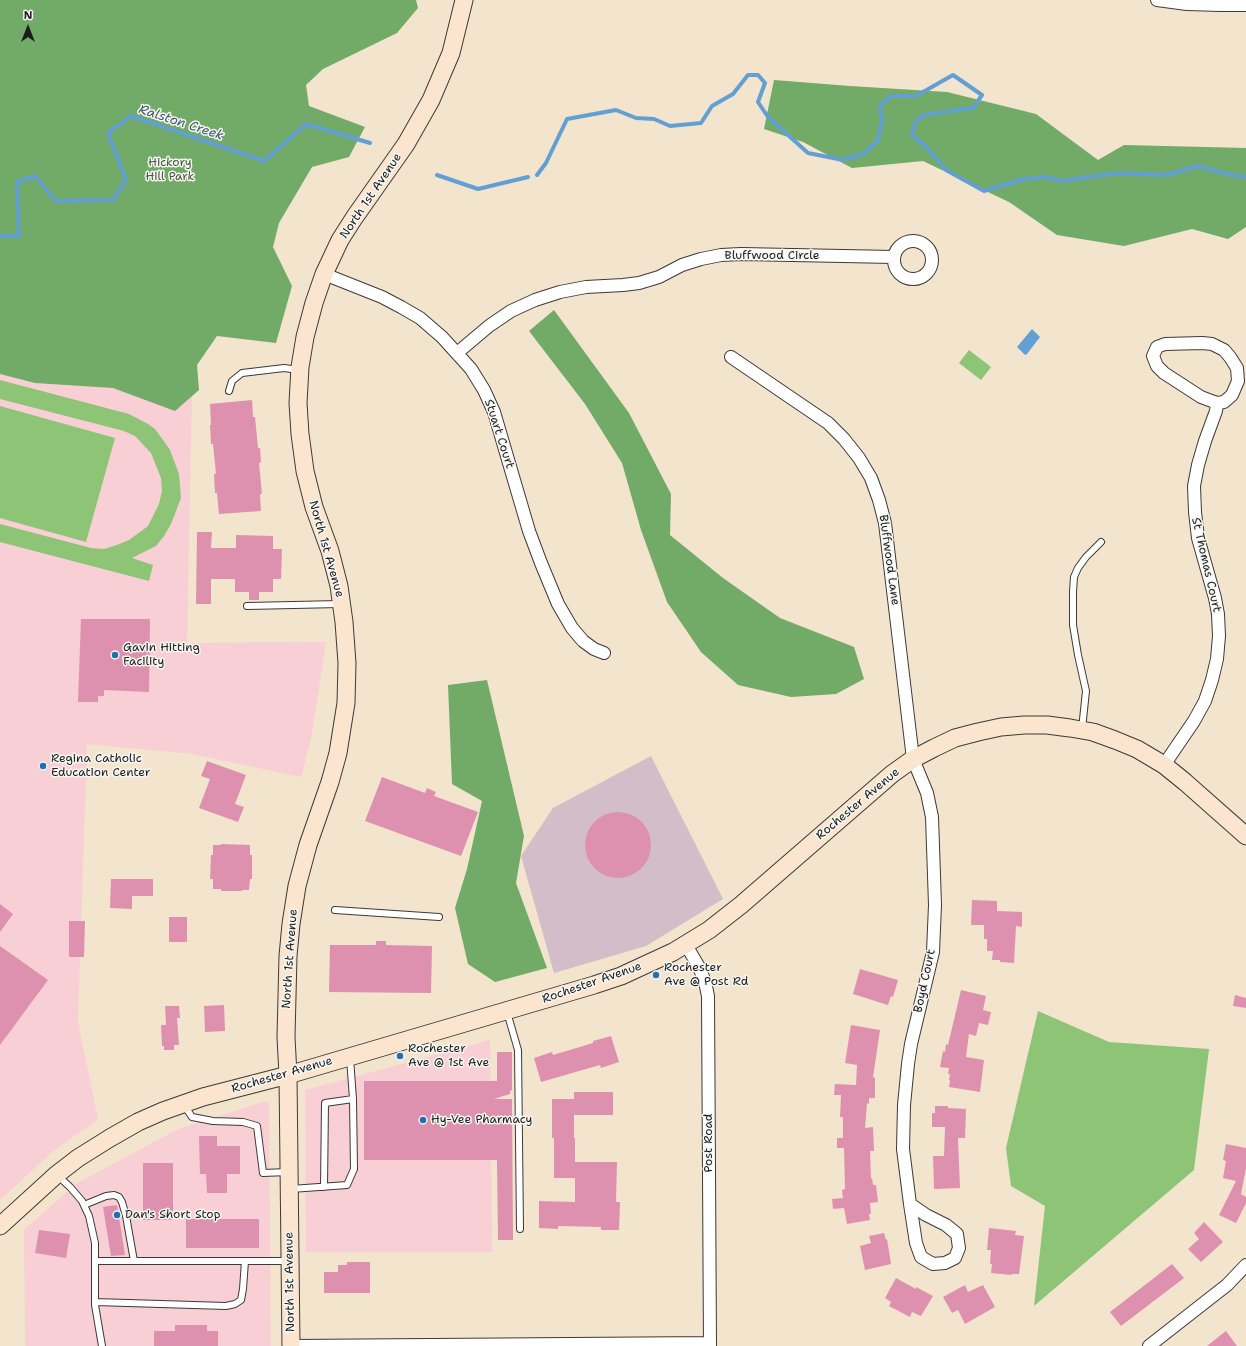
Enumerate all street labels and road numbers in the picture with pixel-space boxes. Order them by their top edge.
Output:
street label: North 1st Avenue [337,151,405,241]
street label: Bluffwood Circle [725,249,819,263]
street label: Stuart Court [481,397,517,471]
street label: North 1st Avenue [305,499,347,599]
street label: Bluffwood Lane [876,514,902,606]
street label: St Thomas Court [1188,516,1224,614]
street label: Rochester Avenue [813,765,903,843]
street label: North 1st Avenue [279,909,301,1009]
street label: Boyd Court [911,948,939,1014]
street label: Rochester Avenue [540,959,644,1007]
street label: Rochester Avenue [230,1054,334,1096]
street label: Post Road [702,1114,716,1172]
street label: North 1st Avenue [282,1232,298,1332]

